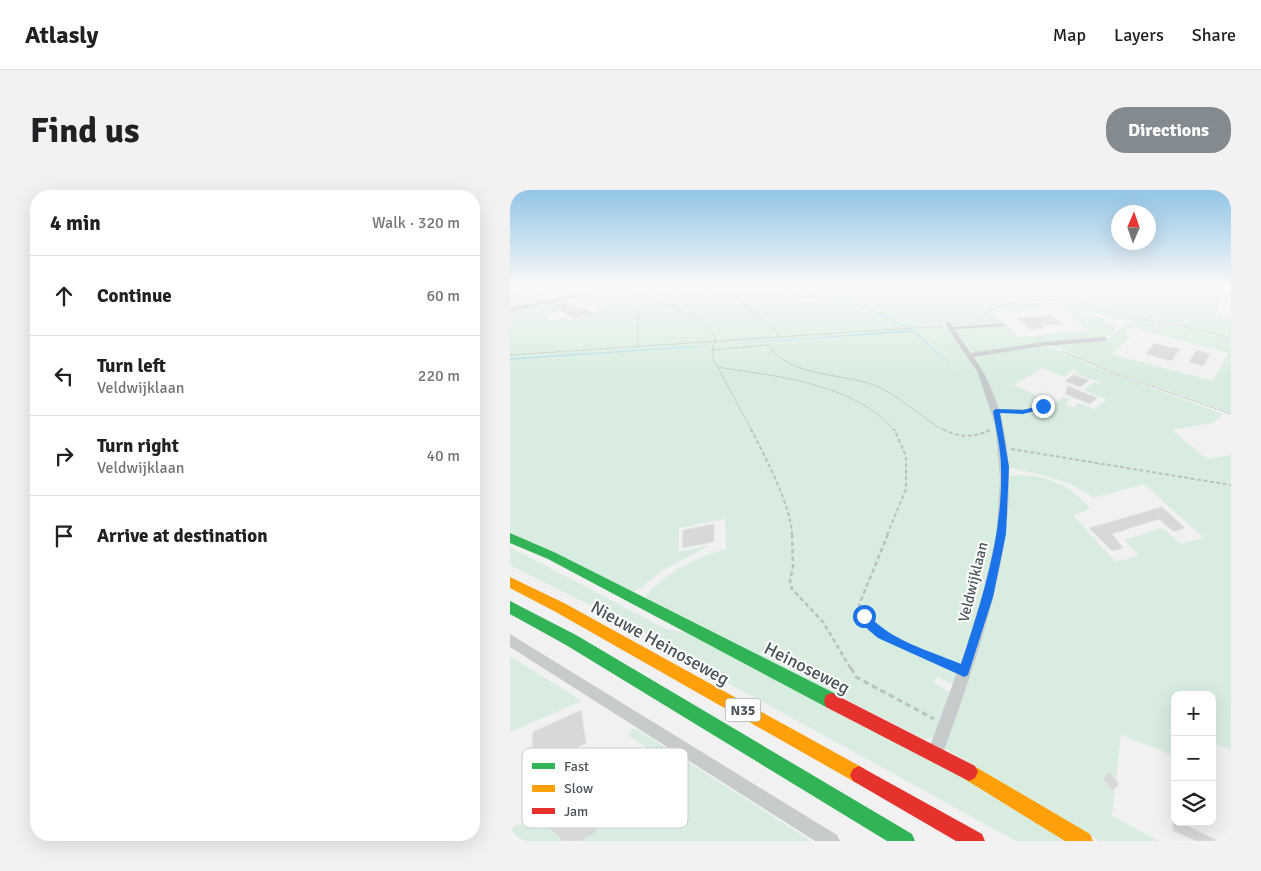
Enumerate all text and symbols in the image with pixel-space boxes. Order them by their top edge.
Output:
text: Atlasly [25,20,98,50]
text: Map [1053,24,1086,46]
text: Layers [1114,24,1164,46]
text: Share [1192,24,1236,46]
button: Directions [1106,107,1231,153]
text: Find us [30,109,140,152]
north arrow [1111,205,1156,250]
text: 4 min [50,210,101,236]
text: Walk · 320 m [372,213,460,233]
icon: ahead [50,282,78,310]
text: Continue [97,284,172,308]
text: 60 m [426,286,460,306]
text: Turn left [97,354,166,378]
icon: left [50,362,78,390]
text: 220 m [418,366,460,386]
text: Veldwijklaan [97,378,184,398]
route end [1032,395,1055,418]
text: Turn right [97,434,179,458]
icon: right [50,442,78,470]
text: 40 m [426,446,460,466]
text: Veldwijklaan [97,458,184,478]
icon: arrive [50,522,78,550]
text: Arrive at destination [97,524,268,548]
street label: Veldwijklaan [954,540,992,624]
street label: Nieuwe Heinoseweg [587,596,733,690]
route start [853,605,876,628]
street label: Heinoseweg [761,637,853,699]
map controls [1171,691,1216,826]
button: + [1171,691,1216,736]
road number: N35 [726,698,760,722]
button: − [1171,736,1216,781]
legend [522,748,688,828]
text: Fast [564,758,589,775]
text: Slow [564,780,593,797]
button: layers [1171,781,1216,826]
text: Jam [564,803,588,820]

